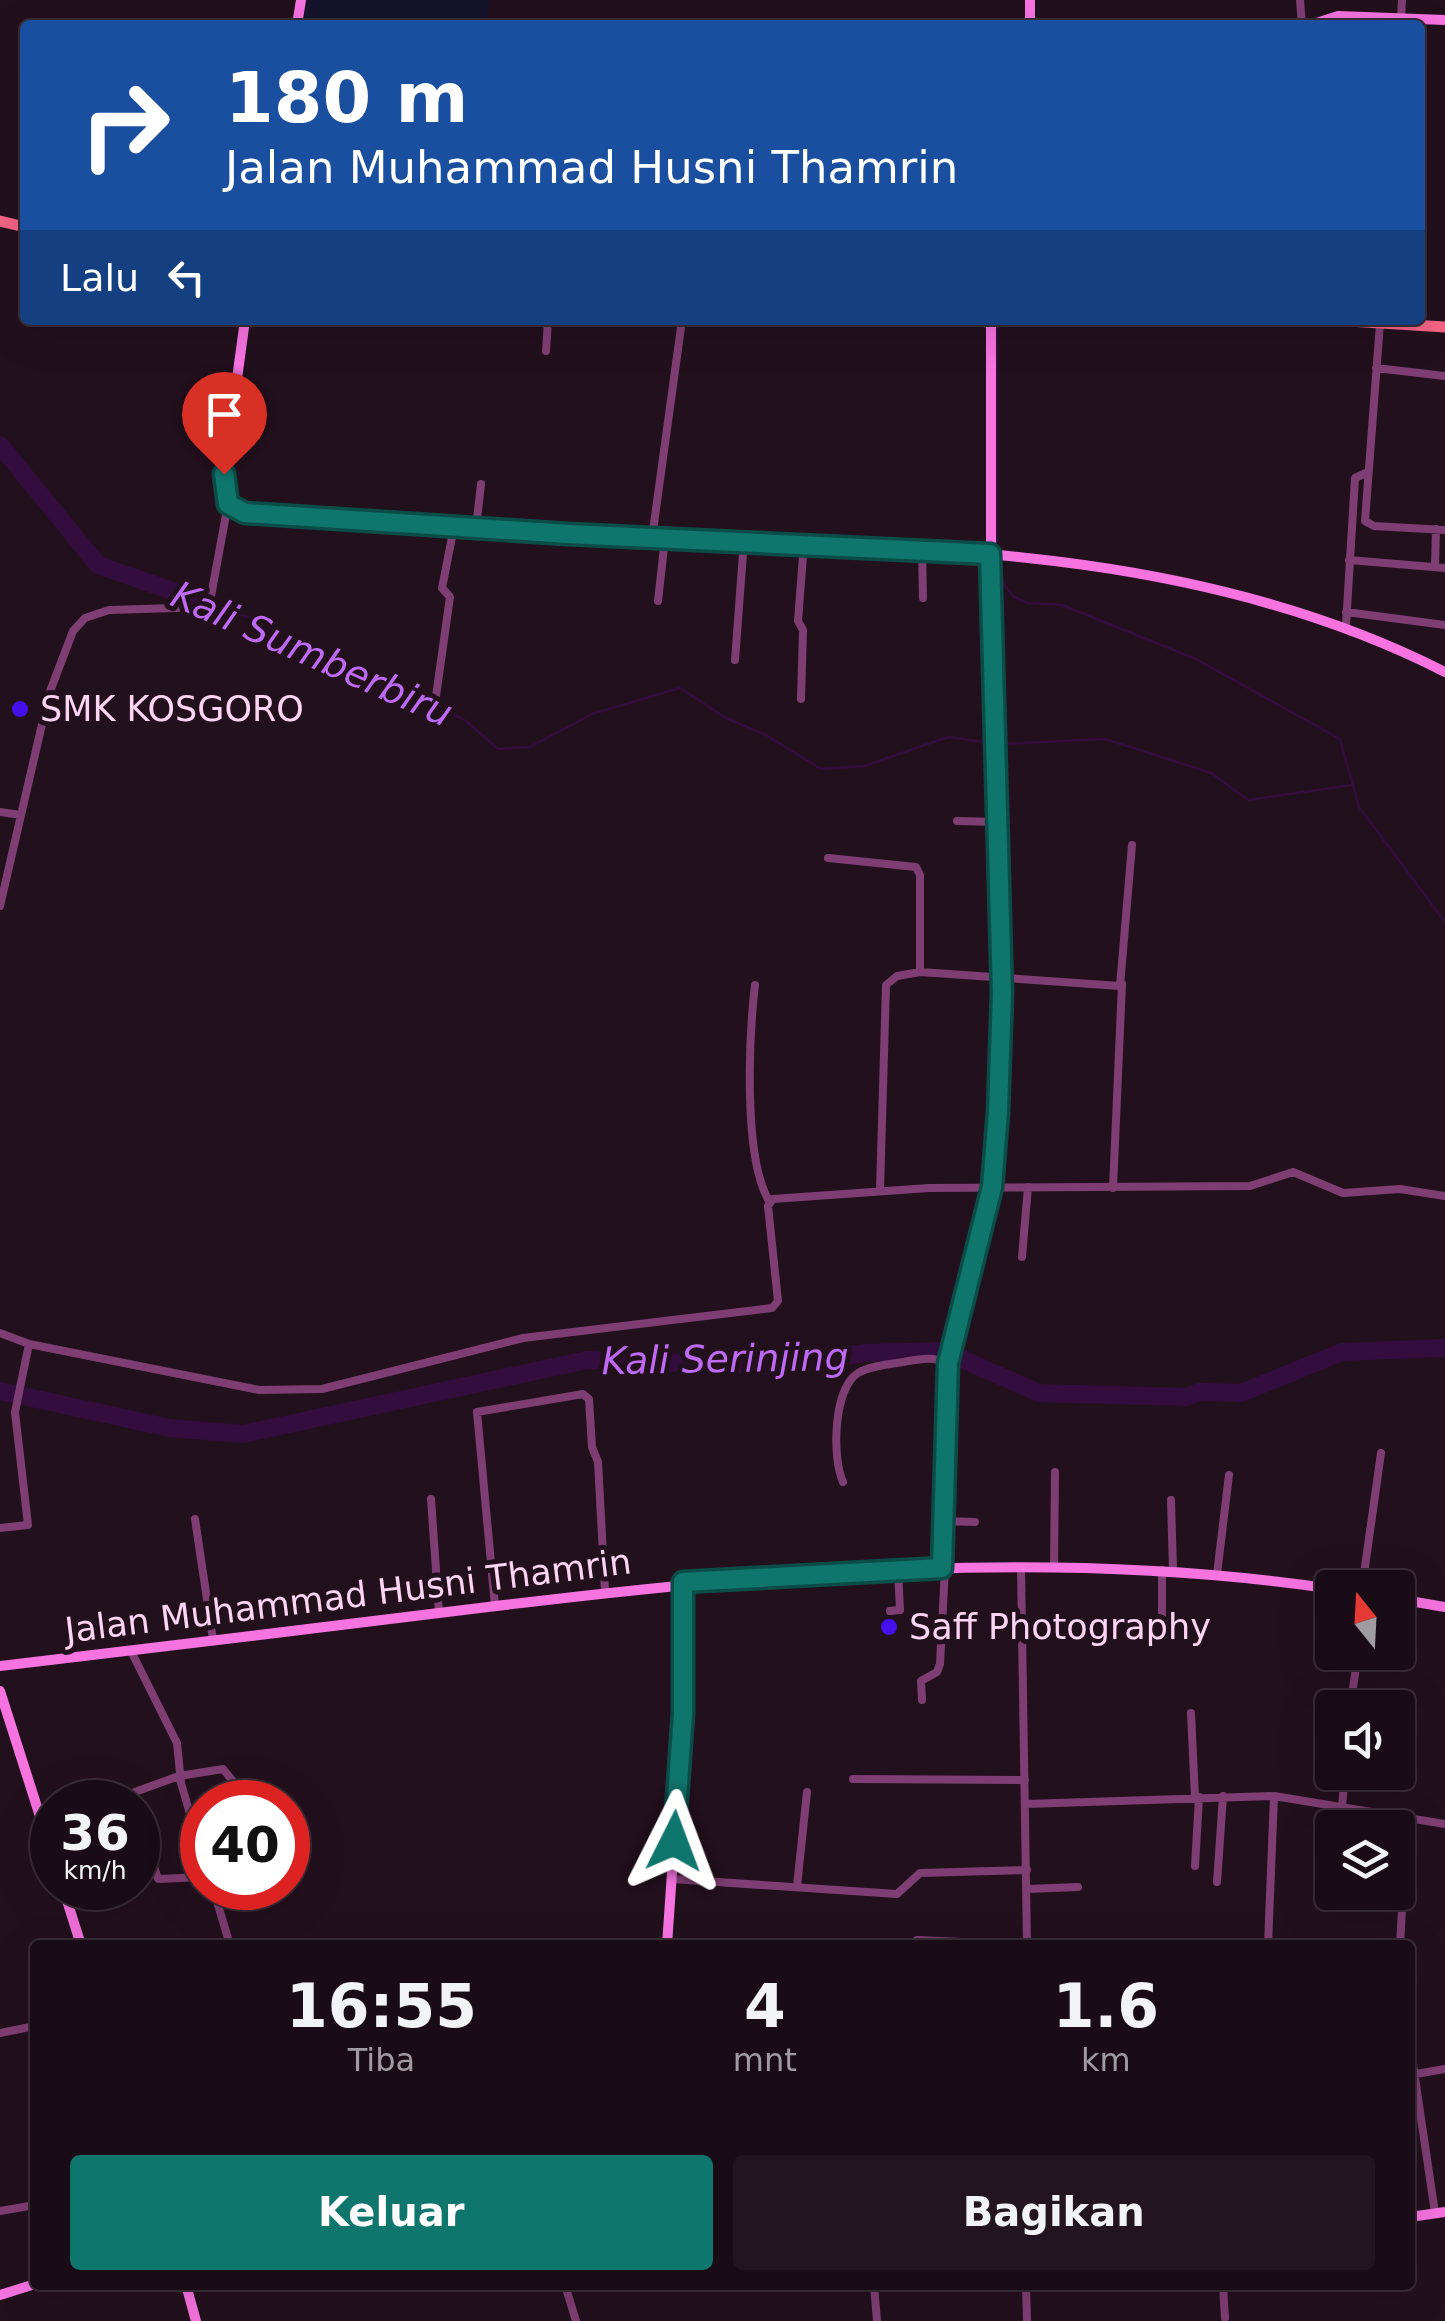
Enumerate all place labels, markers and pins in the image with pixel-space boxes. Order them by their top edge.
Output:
pin [182,372,267,475]
place label: SMK KOSGORO [40,689,304,729]
marker: SMK KOSGORO [9,698,31,720]
place label: Saff Photography [909,1607,1211,1647]
marker: Saff Photography [878,1616,900,1638]

